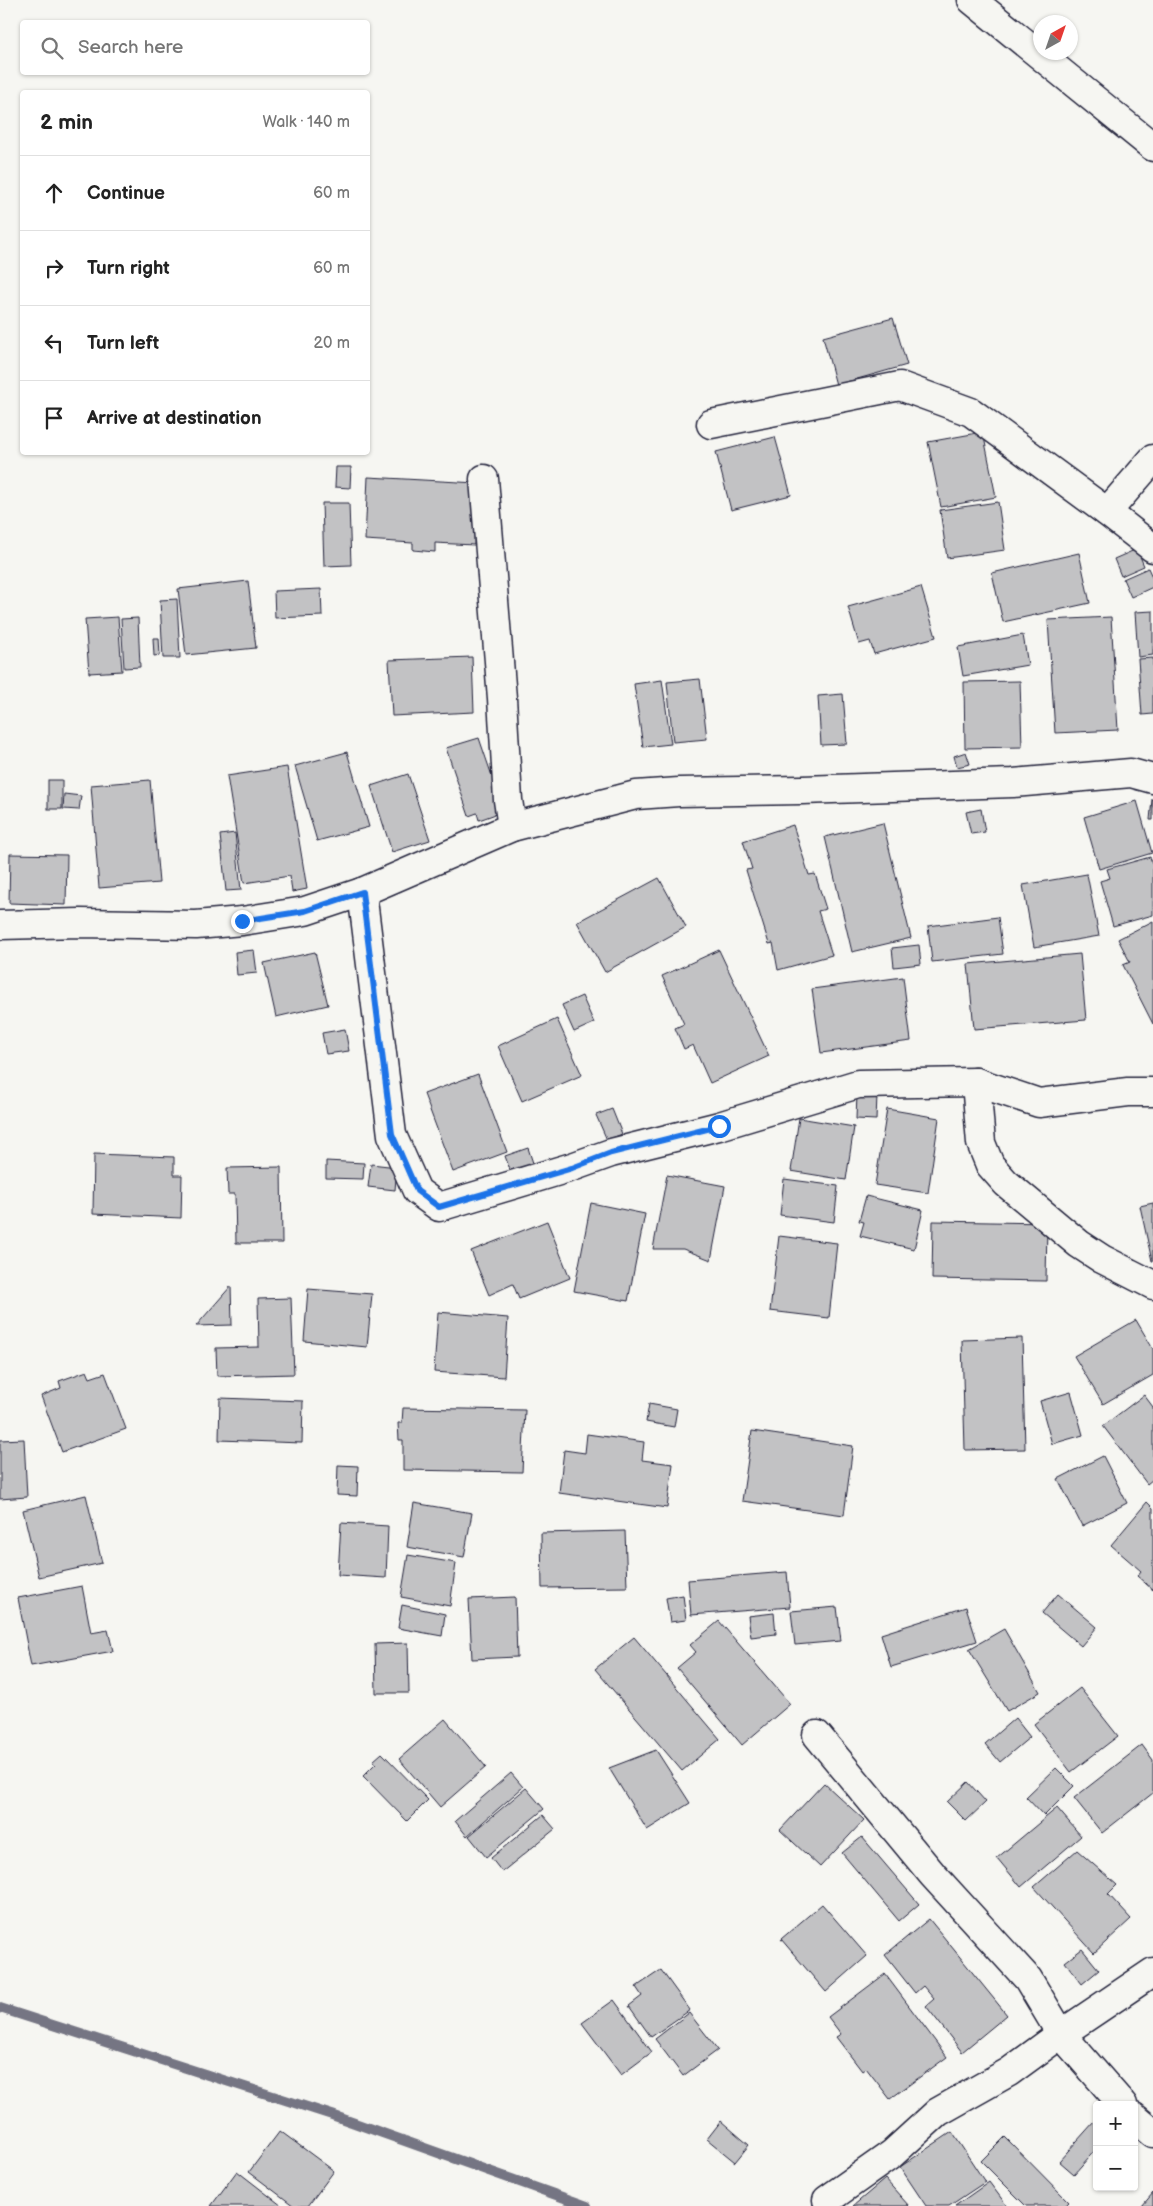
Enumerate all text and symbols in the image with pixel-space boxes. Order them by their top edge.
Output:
north arrow [1033,15,1078,60]
search box [20,20,370,75]
icon: search [38,34,66,62]
text: Search here [78,36,183,59]
text: 2 min [40,110,93,135]
text: Walk · 140 m [263,113,350,132]
icon: ahead [40,179,68,207]
text: Continue [87,182,165,205]
text: 60 m [313,184,350,203]
icon: right [40,254,68,282]
text: Turn right [87,257,170,280]
text: 60 m [313,259,350,278]
icon: left [40,329,68,357]
text: Turn left [87,332,159,355]
text: 20 m [314,334,350,353]
icon: arrive [40,404,68,432]
text: Arrive at destination [87,407,262,430]
route end [231,910,254,933]
route start [708,1115,731,1138]
map controls [1093,2101,1138,2191]
button: + [1093,2101,1138,2146]
button: − [1093,2146,1138,2191]

